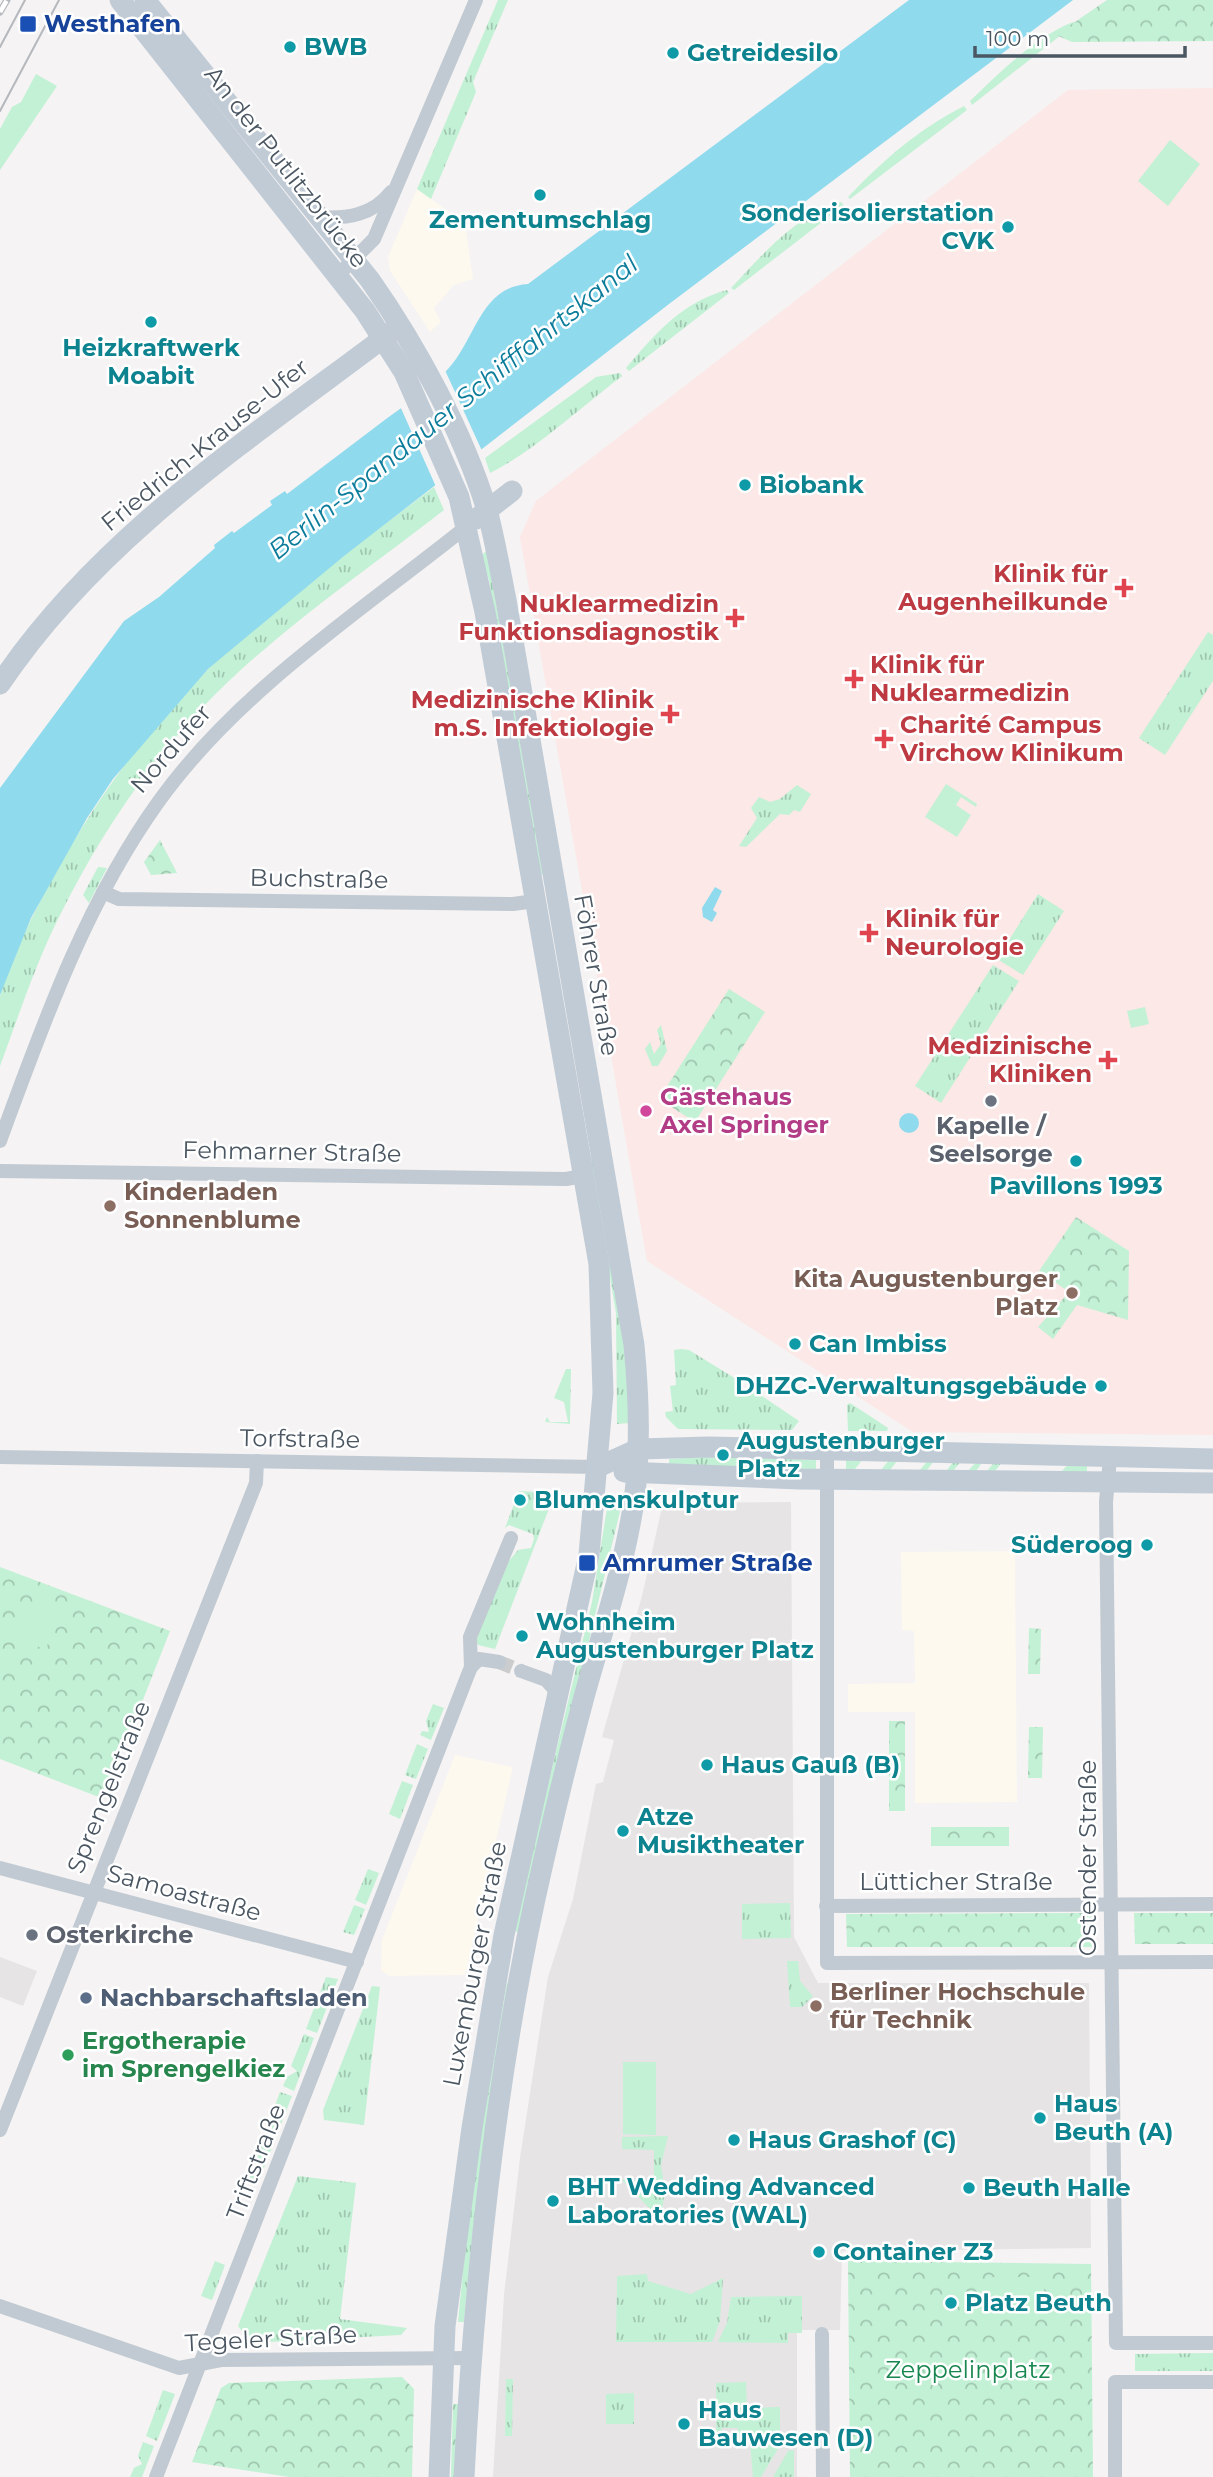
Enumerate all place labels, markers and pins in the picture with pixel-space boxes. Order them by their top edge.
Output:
place label: Westhafen [44,9,181,38]
marker: Westhafen [18,14,38,34]
place label: BWB [304,32,367,61]
place label: Getreidesilo [687,38,838,67]
marker: BWB [282,39,298,55]
marker: Getreidesilo [665,45,681,61]
marker: Zementumschlag [532,187,548,203]
place label: Sonderisolierstation CVK [741,198,995,255]
place label: Zementumschlag [429,205,651,234]
marker: Sonderisolierstation CVK [1000,219,1016,235]
marker: Heizkraftwerk Moabit [143,314,159,330]
place label: Heizkraftwerk Moabit [62,333,240,390]
place label: Biobank [759,470,864,499]
marker: Biobank [737,477,753,493]
place label: Klinik für Augenheilkunde [897,559,1108,616]
marker: Klinik für Augenheilkunde [1114,578,1134,598]
place label: Nuklearmedizin Funktionsdiagnostik [458,589,719,646]
marker: Nuklearmedizin Funktionsdiagnostik [725,608,745,628]
place label: Klinik für Nuklearmedizin [870,650,1070,707]
marker: Klinik für Nuklearmedizin [844,669,864,689]
place label: Medizinische Klinik m.S. Infektiologie [411,685,654,742]
marker: Medizinische Klinik m.S. Infektiologie [660,704,680,724]
place label: Charité Campus Virchow Klinikum [899,710,1124,767]
marker: Charité Campus Virchow Klinikum [874,729,894,749]
place label: Klinik für Neurologie [885,904,1024,961]
marker: Klinik für Neurologie [859,923,879,943]
place label: Medizinische Kliniken [927,1031,1092,1088]
marker: Medizinische Kliniken [1098,1050,1118,1070]
place label: Gästehaus Axel Springer [659,1082,829,1139]
marker: Kapelle / Seelsorge [983,1093,999,1109]
marker: Gästehaus Axel Springer [638,1103,654,1119]
place label: Kapelle / Seelsorge [929,1111,1053,1168]
marker: Pavillons 1993 [1068,1153,1084,1169]
place label: Pavillons 1993 [989,1171,1163,1200]
place label: Kinderladen Sonnenblume [124,1177,301,1234]
marker: Kinderladen Sonnenblume [102,1198,118,1214]
place label: Kita Augustenburger Platz [794,1264,1058,1321]
marker: Kita Augustenburger Platz [1064,1285,1080,1301]
place label: Can Imbiss [809,1329,947,1358]
marker: Can Imbiss [787,1336,803,1352]
place label: DHZC-Verwaltungsgebäude [735,1371,1087,1400]
marker: DHZC-Verwaltungsgebäude [1093,1378,1109,1394]
place label: Augustenburger Platz [736,1426,945,1483]
marker: Augustenburger Platz [715,1447,731,1463]
place label: Blumenskulptur [534,1485,739,1514]
marker: Blumenskulptur [512,1492,528,1508]
place label: Süderoog [1011,1530,1133,1559]
marker: Süderoog [1139,1537,1155,1553]
place label: Amrumer Straße [602,1548,813,1577]
marker: Amrumer Straße [577,1553,597,1573]
place label: Wohnheim Augustenburger Platz [535,1607,814,1664]
marker: Wohnheim Augustenburger Platz [514,1628,530,1644]
place label: Haus Gauß (B) [721,1750,900,1779]
marker: Haus Gauß (B) [699,1757,715,1773]
place label: Atze Musiktheater [636,1802,804,1859]
marker: Atze Musiktheater [615,1823,631,1839]
place label: Osterkirche [46,1920,193,1949]
marker: Osterkirche [24,1927,40,1943]
place label: Berliner Hochschule für Technik [830,1977,1085,2034]
place label: Nachbarschaftsladen [100,1983,368,2012]
marker: Nachbarschaftsladen [78,1990,94,2006]
marker: Berliner Hochschule für Technik [808,1998,824,2014]
place label: Ergotherapie im Sprengelkiez [82,2026,285,2083]
marker: Ergotherapie im Sprengelkiez [60,2047,76,2063]
place label: Haus Beuth (A) [1054,2089,1173,2146]
marker: Haus Beuth (A) [1032,2110,1048,2126]
place label: Haus Grashof (C) [748,2125,957,2154]
marker: Haus Grashof (C) [726,2132,742,2148]
place label: BHT Wedding Advanced Laboratories (WAL) [567,2172,875,2229]
place label: Beuth Halle [983,2173,1131,2202]
marker: Beuth Halle [961,2180,977,2196]
marker: BHT Wedding Advanced Laboratories (WAL) [545,2193,561,2209]
place label: Container Z3 [833,2237,994,2266]
marker: Container Z3 [811,2244,827,2260]
place label: Platz Beuth [965,2288,1112,2317]
marker: Platz Beuth [943,2295,959,2311]
place label: Haus Bauwesen (D) [698,2395,873,2452]
marker: Haus Bauwesen (D) [676,2416,692,2432]

